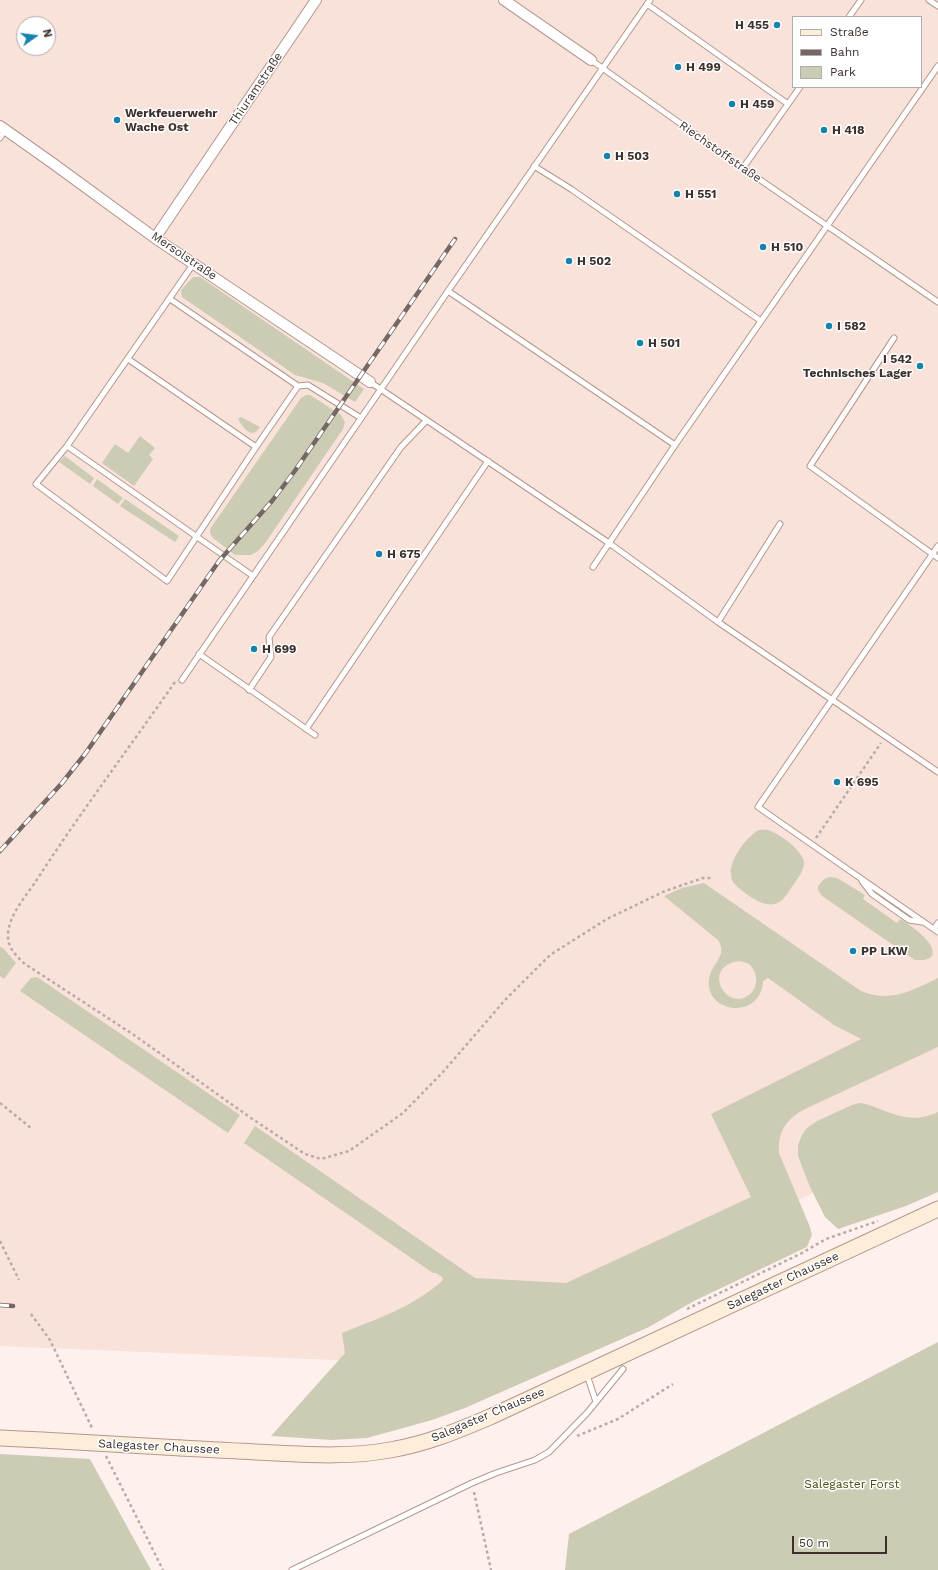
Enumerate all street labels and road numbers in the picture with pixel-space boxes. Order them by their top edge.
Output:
street label: Thiuramstraße [226,50,286,128]
street label: Riechstoffstraße [676,118,764,186]
street label: Mersolstraße [148,229,220,283]
street label: Salegaster Chaussee [725,1249,841,1313]
street label: Salegaster Chaussee [429,1385,547,1445]
street label: Salegaster Chaussee [98,1437,220,1457]

